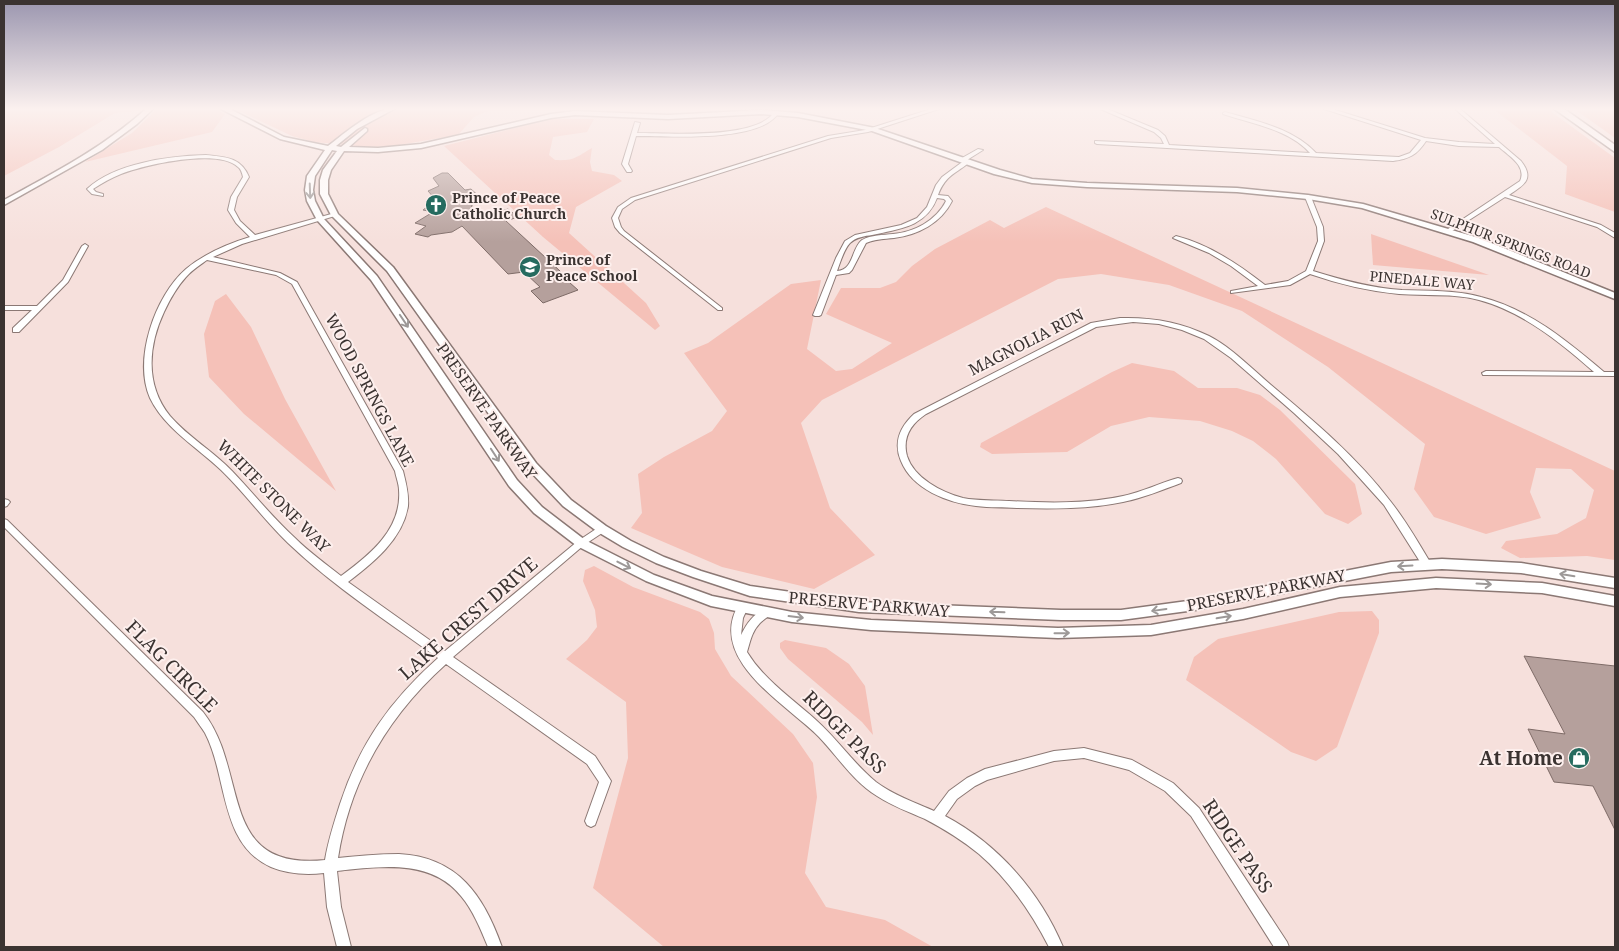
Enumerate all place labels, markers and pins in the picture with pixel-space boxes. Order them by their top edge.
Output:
place label: Prince of Peace Catholic Church [452,188,566,223]
church icon: Prince of Peace Catholic Church [424,193,448,217]
place label: Prince of Peace School [546,250,637,285]
school or university icon: Prince of Peace School [518,255,542,279]
place label: At Home [1479,745,1563,771]
shop icon: At Home [1567,746,1591,770]

